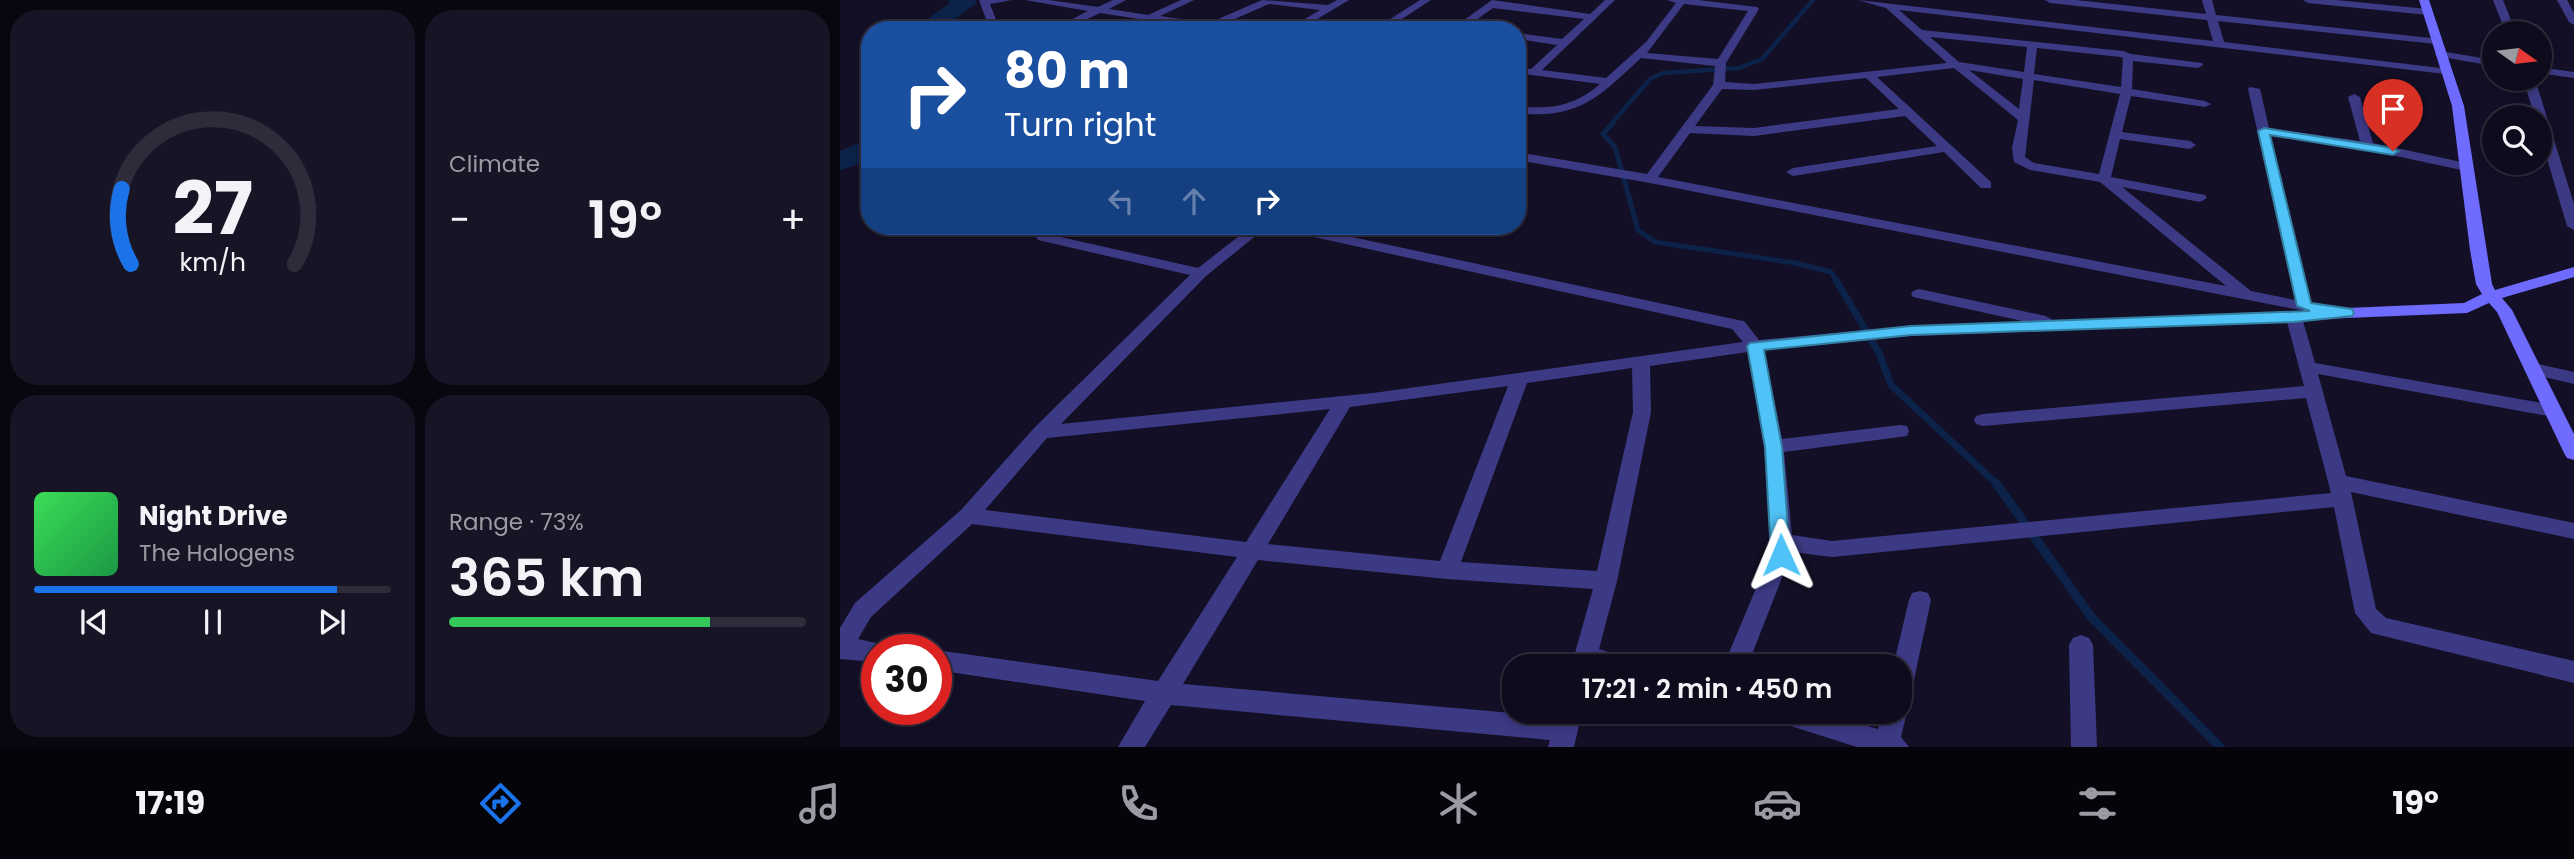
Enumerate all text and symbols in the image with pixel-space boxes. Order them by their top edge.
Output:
north arrow [2482,21,2552,91]
map controls [2482,21,2552,175]
text: 80 m [1004,37,1130,105]
icon: right [889,49,980,140]
pin [2363,79,2423,151]
icon: arrive [2374,90,2412,128]
text: Turn right [1004,102,1156,147]
button: search [2482,105,2552,175]
text: Climate [449,148,540,180]
text: 27 [172,158,253,259]
icon: left [1102,182,1140,220]
icon: ahead [1175,182,1213,220]
icon: right [1248,182,1286,220]
text: 19° [588,183,662,256]
text: − [449,193,470,246]
text: + [780,193,806,246]
text: km/h [179,244,246,279]
text: Night Drive [139,498,287,534]
text: Range · 73% [449,506,584,538]
position arrow [1744,518,1818,592]
text: The Halogens [139,537,295,569]
text: 365 km [449,541,644,614]
icon: previous [75,603,113,641]
icon: pause [194,603,232,641]
icon: next [313,603,351,641]
speed limit sign: 30 [861,634,952,725]
text: 17:21 · 2 min · 450 m [1582,671,1832,707]
icon: directions [476,779,525,828]
icon: music [795,779,844,828]
icon: phone [1114,779,1163,828]
icon: climate [1434,779,1483,828]
icon: car [1753,779,1802,828]
icon: filters [2073,779,2122,828]
text: 17:19 [135,780,205,825]
text: 19° [2392,780,2439,825]

